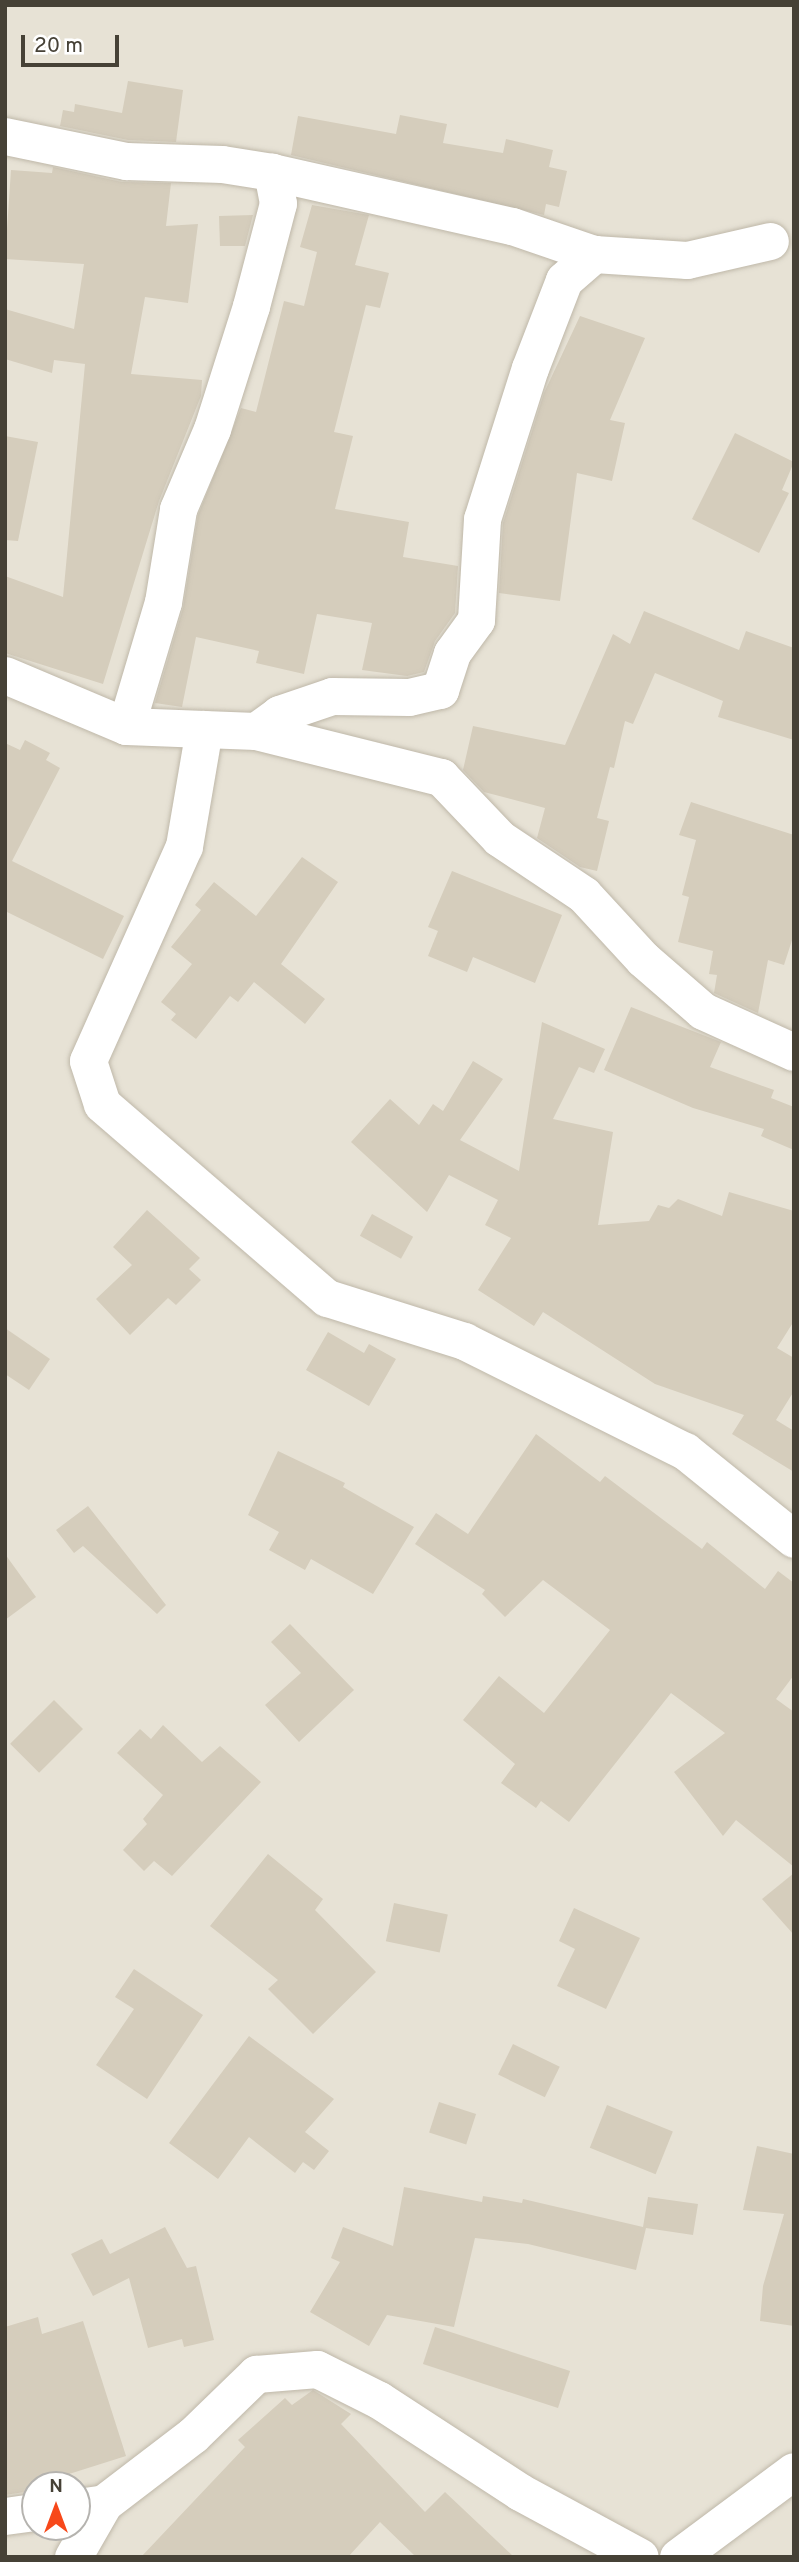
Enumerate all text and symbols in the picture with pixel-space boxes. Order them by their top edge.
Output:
scale bar [24,21,122,65]
text: 20 m [34,33,83,60]
north arrow [21,2471,91,2541]
text: N [49,2475,63,2499]

